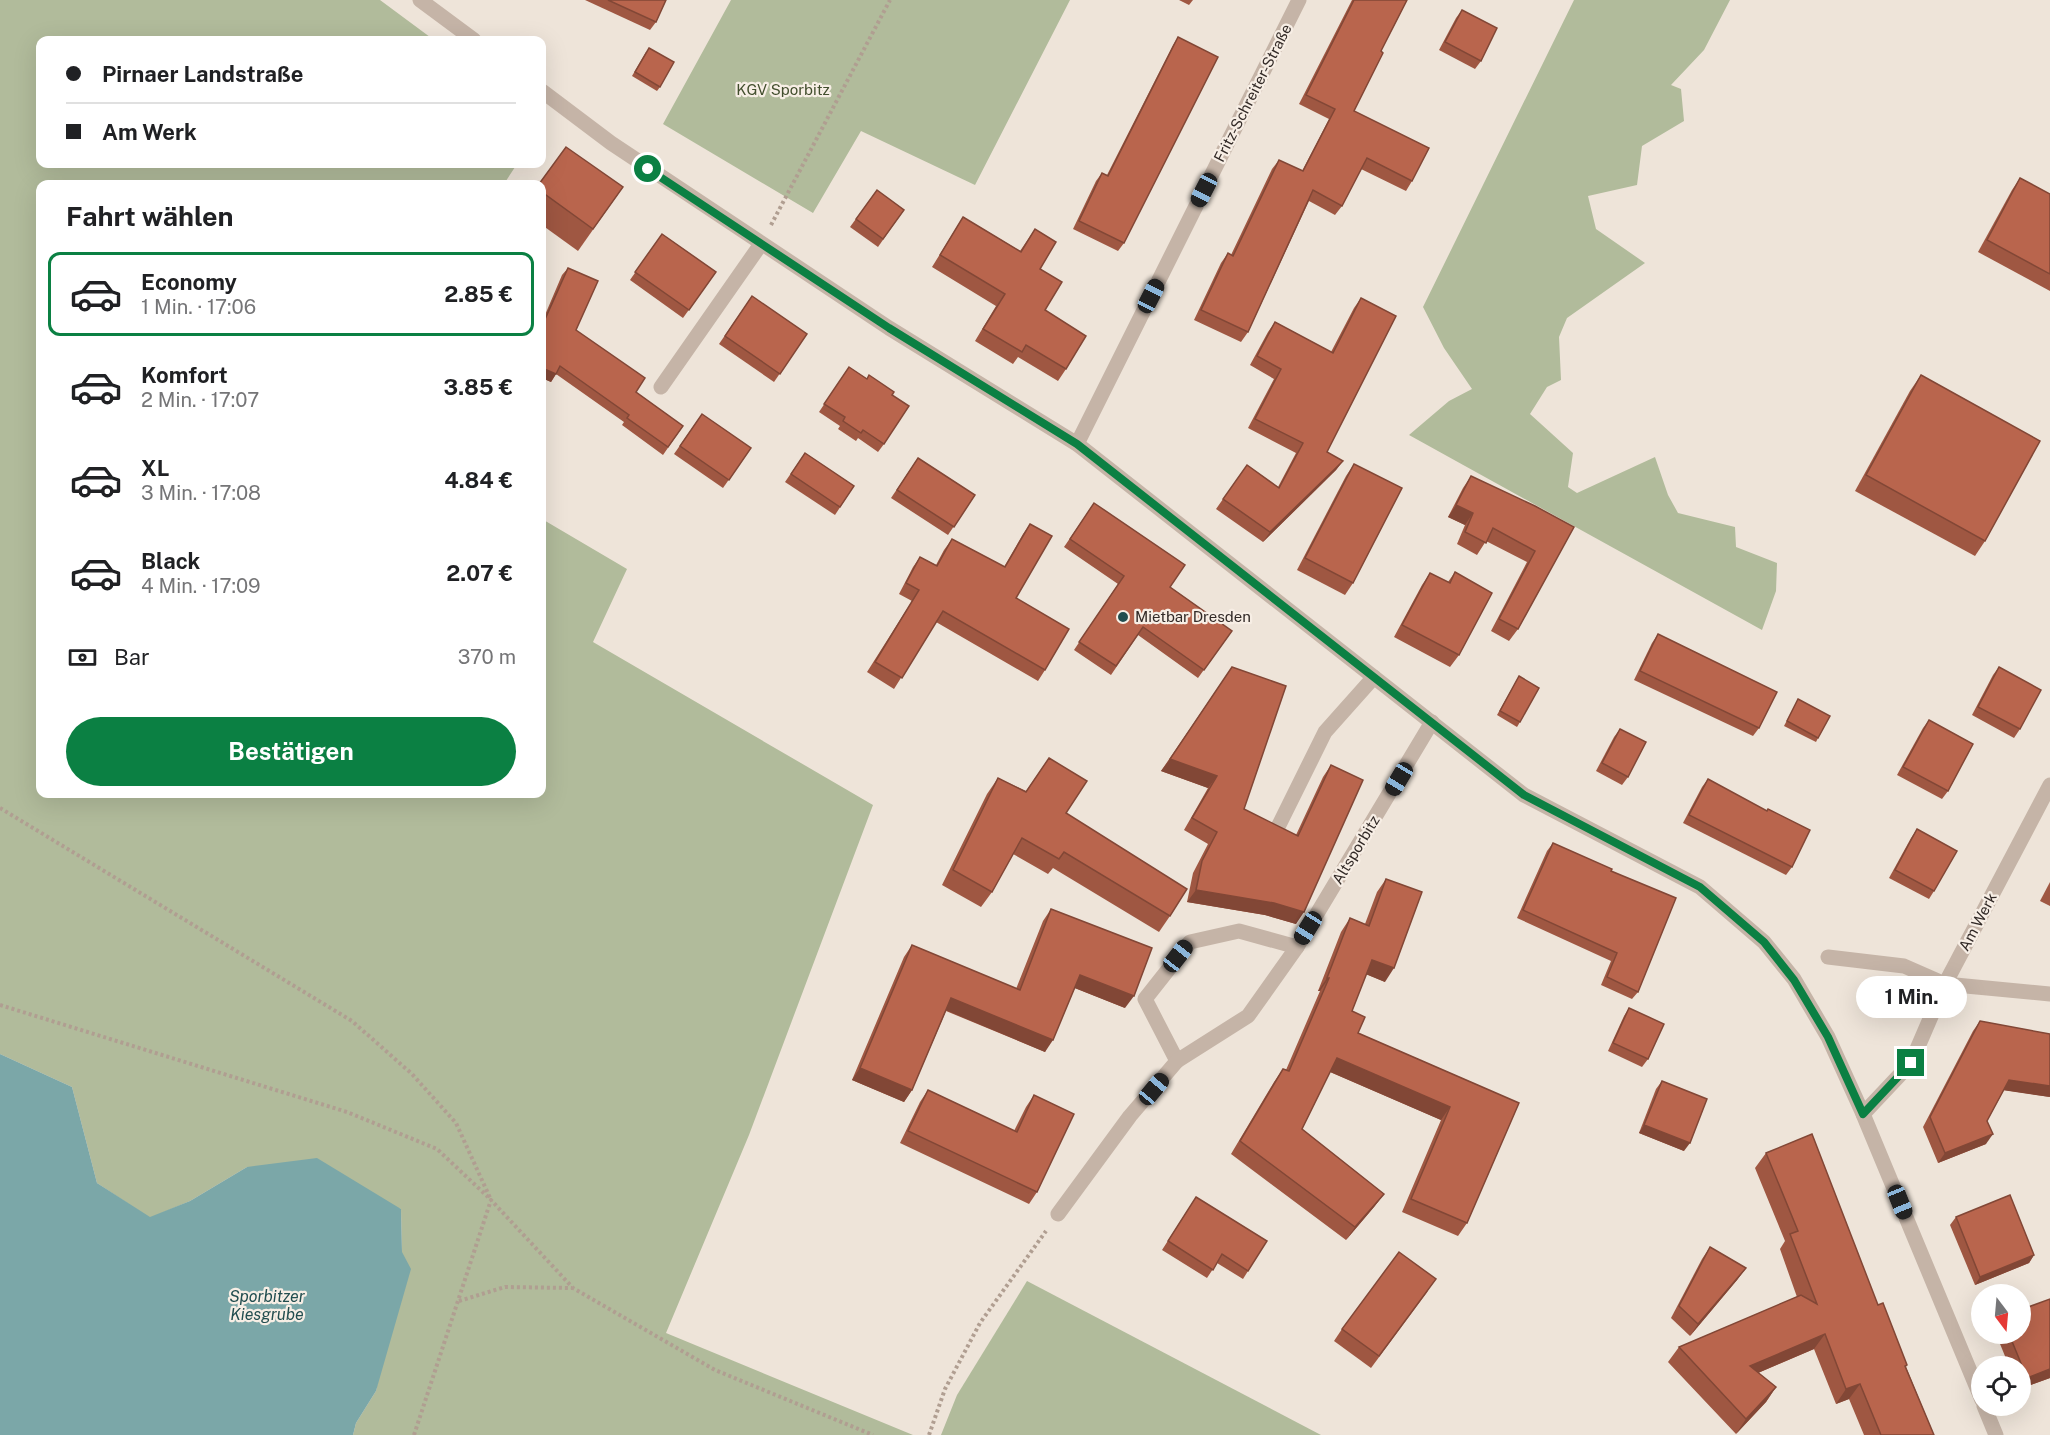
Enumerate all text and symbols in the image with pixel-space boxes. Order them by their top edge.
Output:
street label: Fritz-Schreiter-Straße [1210,21,1295,165]
text: Pirnaer Landstraße [102,61,303,87]
park label: KGV Sporbitz [736,81,830,98]
text: Am Werk [102,119,197,145]
route start [634,155,661,182]
car [1188,170,1220,210]
text: Fahrt wählen [66,200,234,232]
icon: car [69,267,123,321]
text: Economy [141,269,237,295]
car [1135,276,1167,316]
text: 2.85 € [444,281,513,307]
text: 1 Min. · 17:06 [141,295,256,319]
icon: car [69,360,123,414]
text: Komfort [141,362,228,388]
text: 3.85 € [444,374,513,400]
text: 2 Min. · 17:07 [141,388,259,412]
icon: car [69,453,123,507]
text: XL [141,455,169,481]
text: 4.84 € [444,467,513,493]
text: 3 Min. · 17:08 [141,481,261,505]
icon: car [69,546,123,600]
text: Black [141,548,200,574]
text: 2.07 € [446,560,513,586]
text: 4 Min. · 17:09 [141,574,261,598]
place label: Mietbar Dresden [1135,608,1251,625]
marker: Mietbar Dresden [1116,610,1130,624]
icon: cash [66,641,99,674]
text: Bar [114,644,150,670]
text: 370 m [458,645,516,669]
button: Bestätigen [66,717,516,786]
car [1382,759,1416,799]
street label: Altsporbitz [1328,812,1383,887]
street label: Am Werk [1955,890,2000,954]
car [1291,908,1325,948]
car [1160,936,1196,976]
callout: 1 Min. [1856,976,1966,1018]
text: 1 Min. [1884,985,1939,1009]
route end [1897,1049,1924,1076]
car [1136,1069,1172,1109]
car [1885,1182,1915,1222]
north arrow [1971,1284,2031,1344]
map controls [1971,1284,2031,1416]
water label: Sporbitzer Kiesgrube [229,1287,306,1324]
button: locate [1971,1356,2031,1416]

